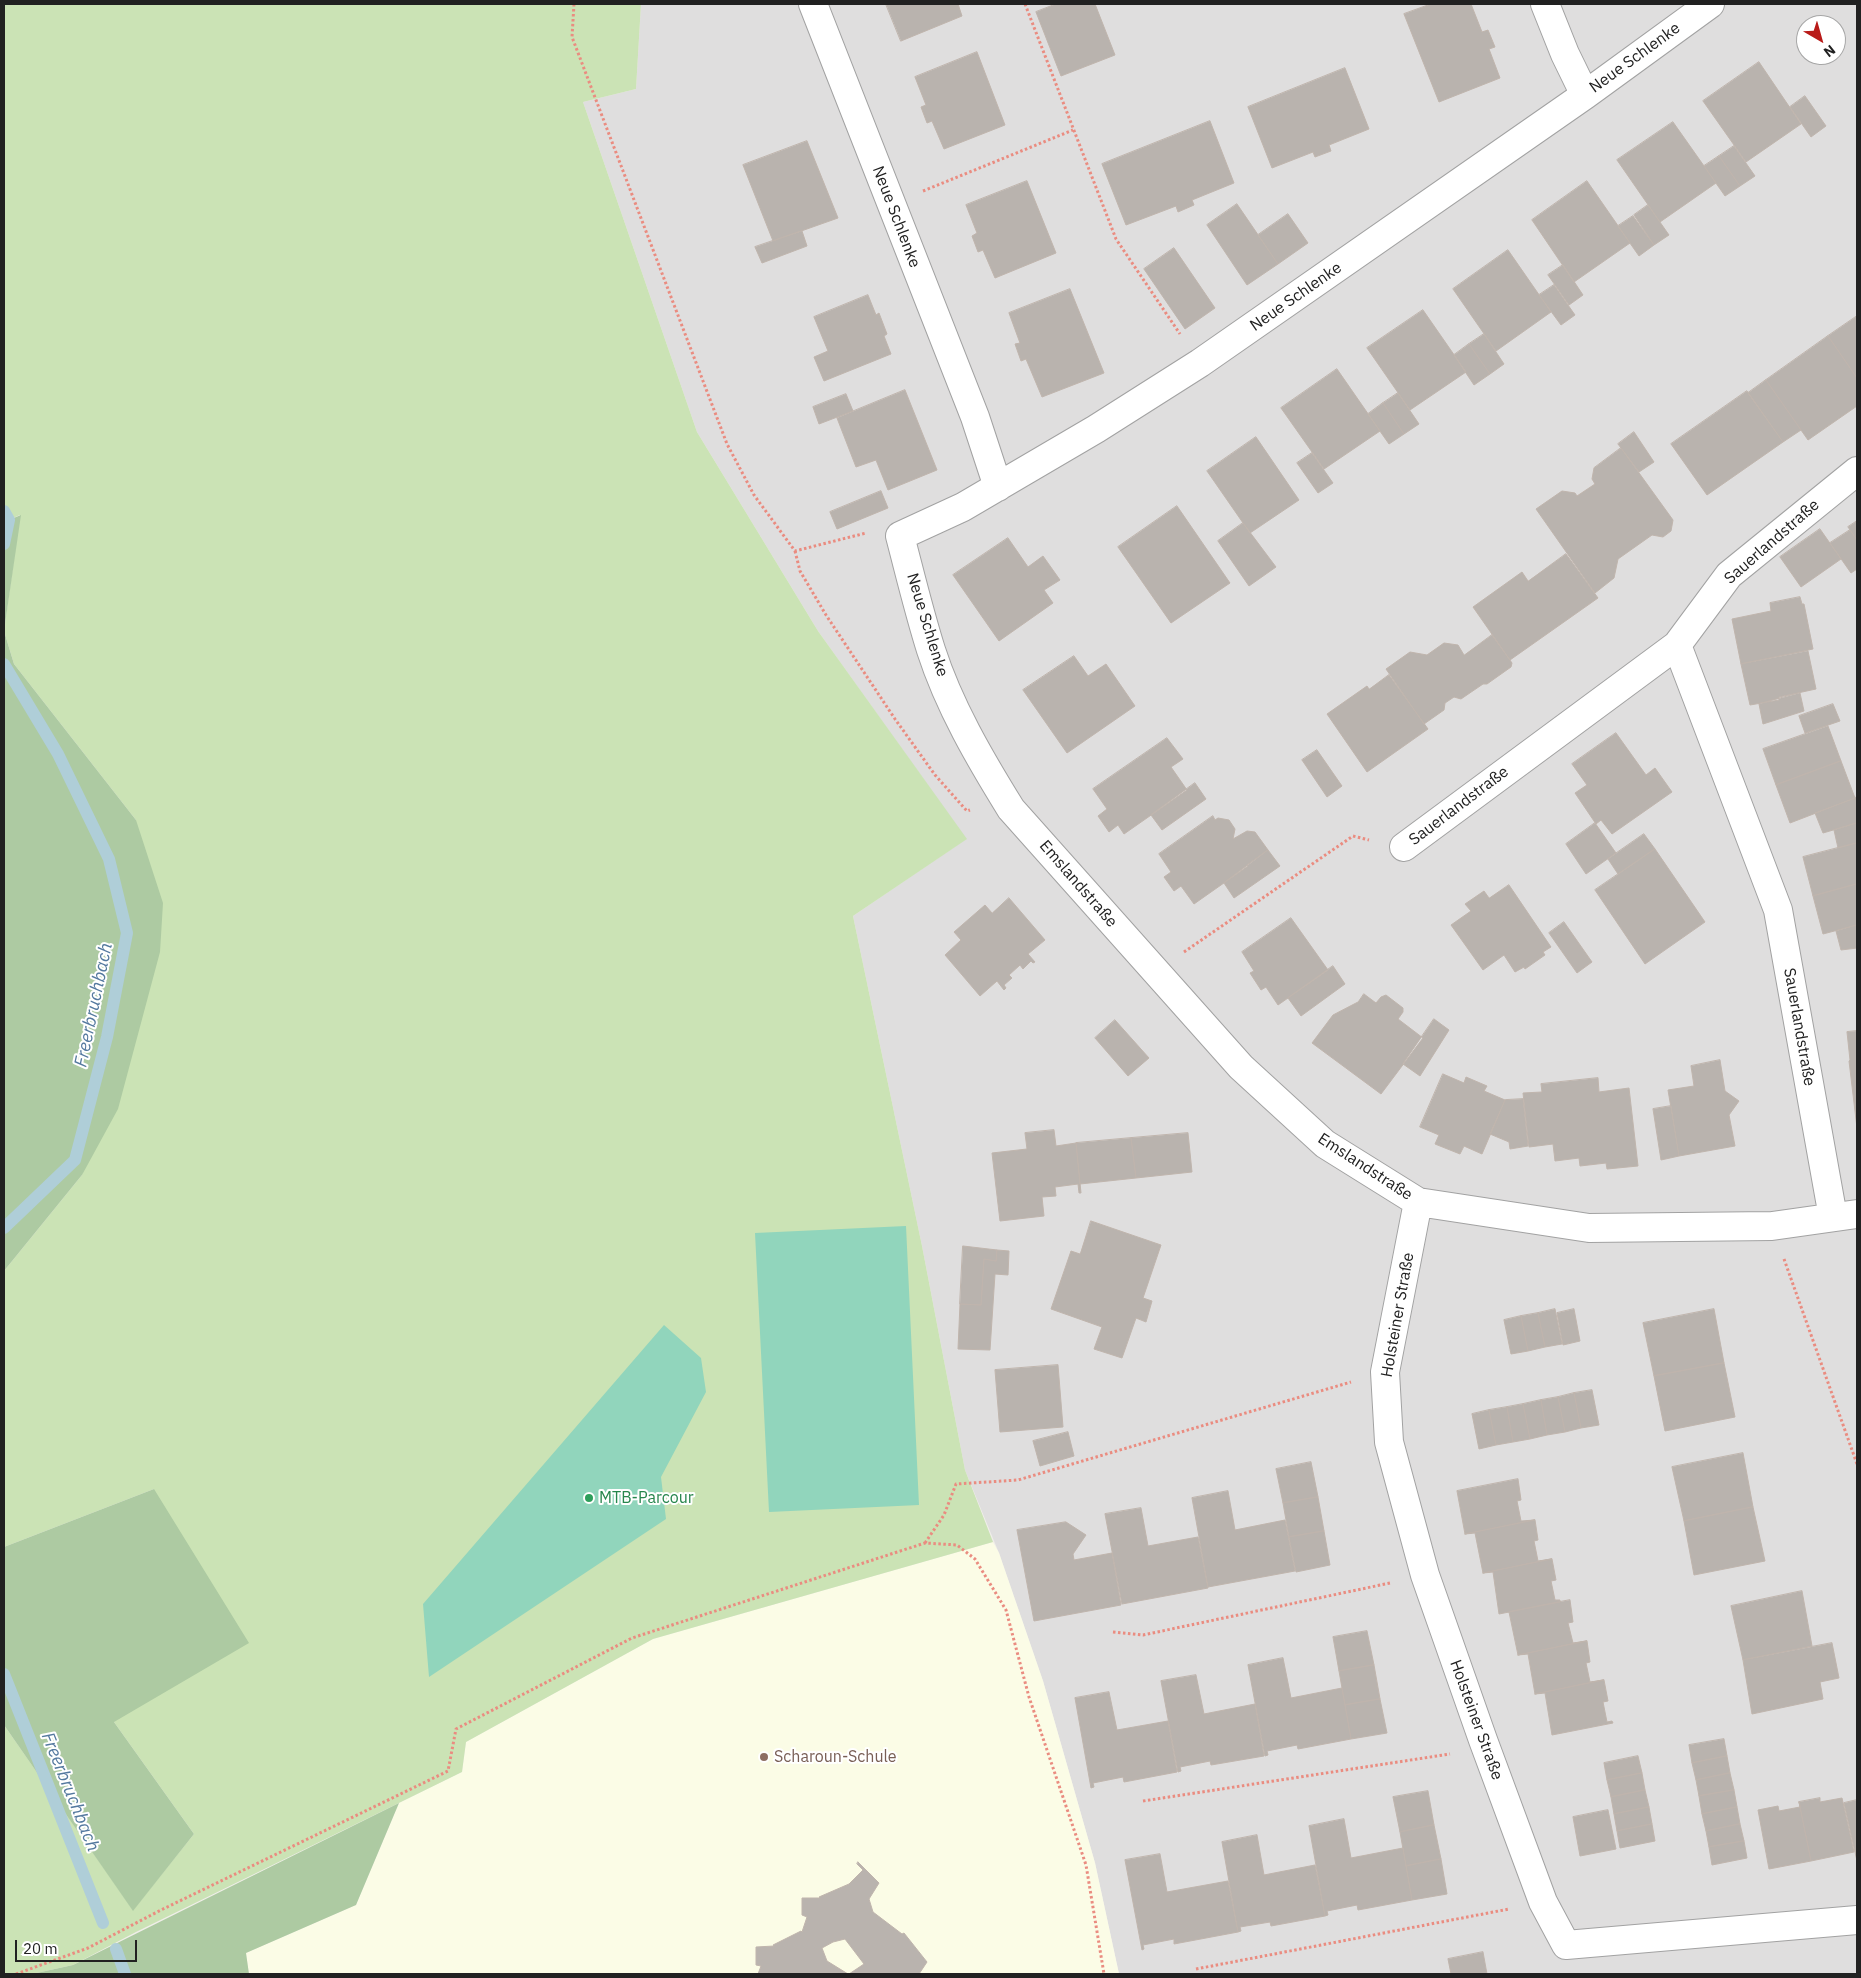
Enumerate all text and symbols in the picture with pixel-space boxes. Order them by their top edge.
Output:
north arrow [1796,15,1846,65]
street label: Neue Schlenke [1586,19,1684,97]
text: N [1820,41,1839,61]
street label: Neue Schlenke [868,163,924,271]
street label: Neue Schlenke [1247,258,1345,336]
street label: Sauerlandstraße [1721,496,1823,588]
street label: Neue Schlenke [902,571,952,679]
street label: Sauerlandstraße [1405,762,1513,850]
street label: Emslandstraße [1035,837,1121,931]
water label: Freerbruchbach [70,941,118,1069]
street label: Sauerlandstraße [1779,966,1819,1088]
street label: Emslandstraße [1314,1129,1416,1205]
street label: Holsteiner Straße [1378,1251,1418,1379]
place label: MTB-Parcour [599,1488,694,1508]
marker: MTB-Parcour [583,1492,595,1504]
street label: Holsteiner Straße [1445,1657,1507,1783]
water label: Freerbruchbach [36,1729,104,1855]
place label: Scharoun-Schule [774,1747,897,1767]
marker: Scharoun-Schule [758,1751,770,1763]
scale bar [18,1930,140,1962]
text: 20 m [23,1939,58,1958]

